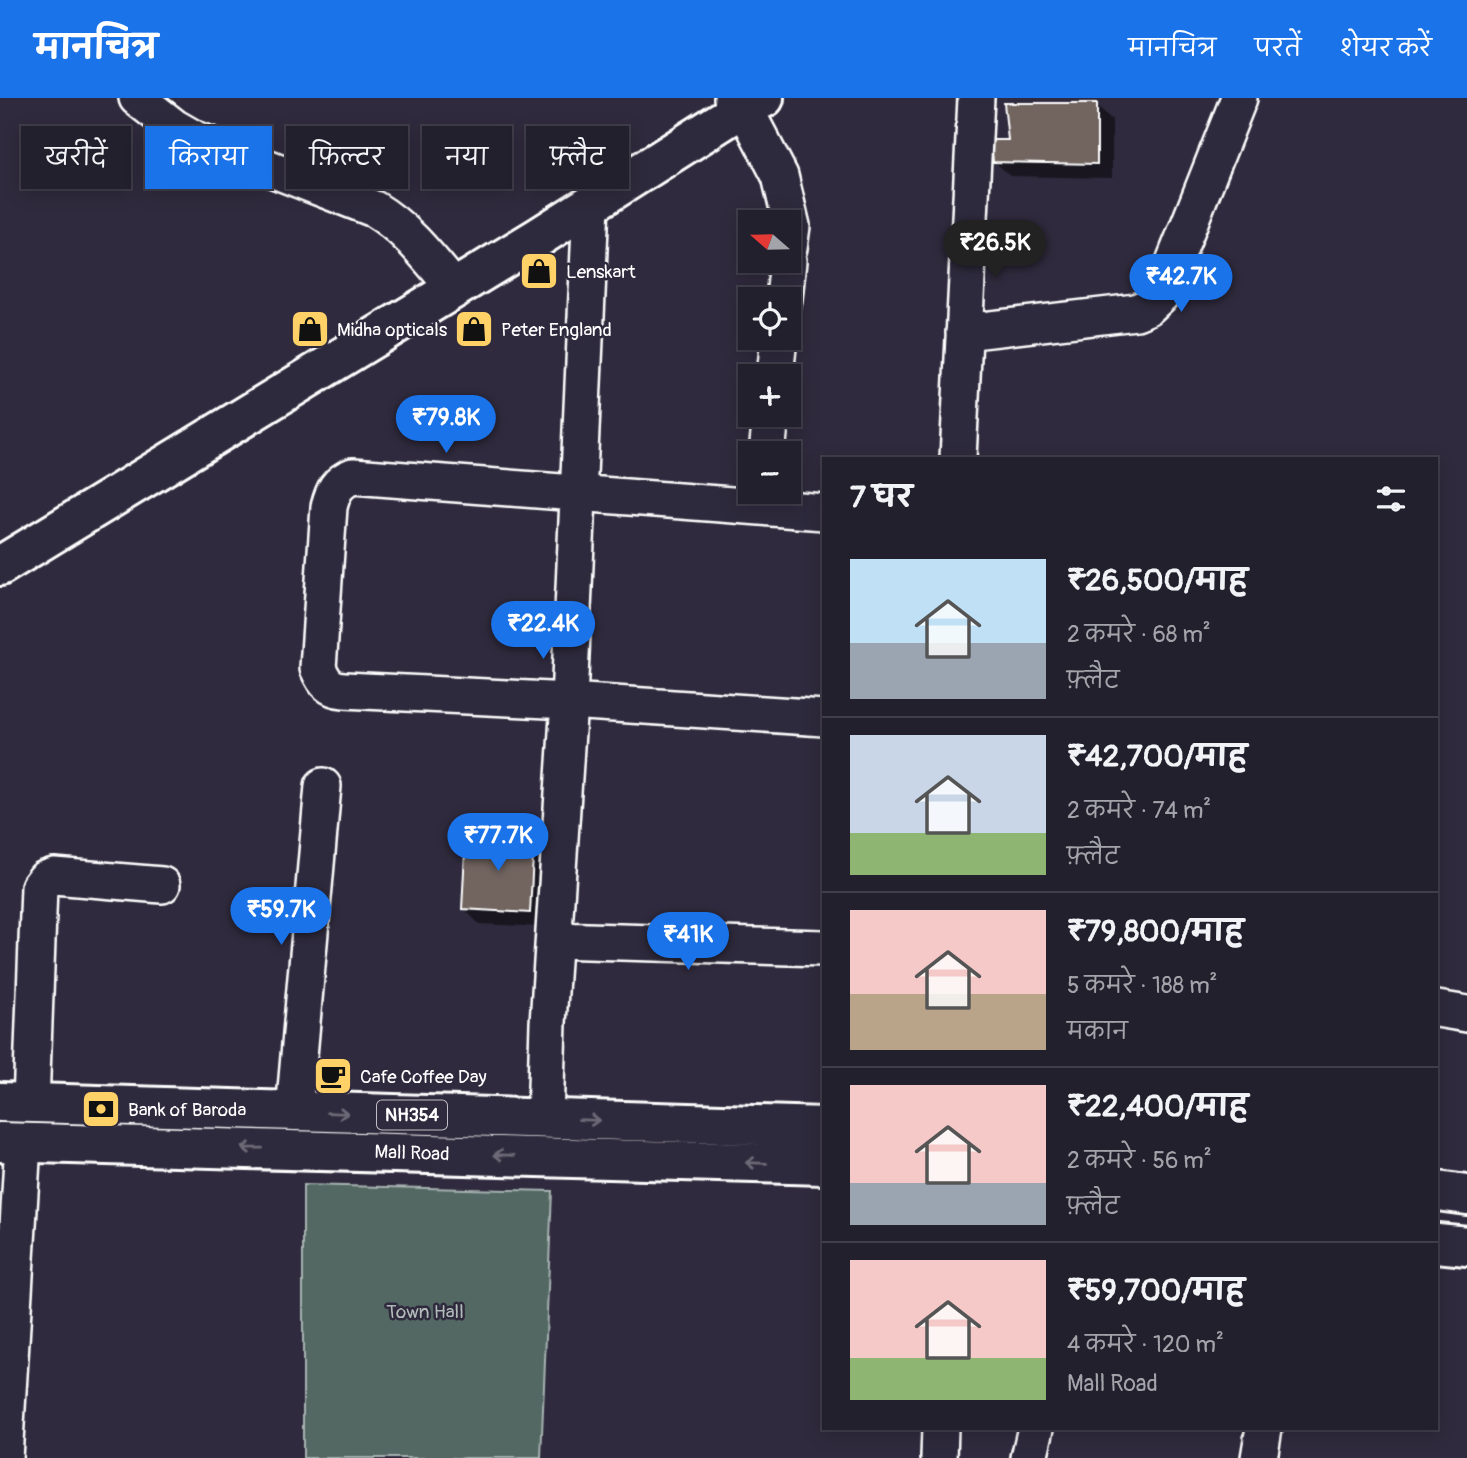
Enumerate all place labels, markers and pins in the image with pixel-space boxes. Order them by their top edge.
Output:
pin: ₹26.5K [938,220,1052,280]
shop icon: Lenskart [518,250,560,292]
pin: ₹42.7K [1124,254,1238,314]
place label: Lenskart [566,260,636,284]
shop icon: Midha opticals [289,308,331,350]
shop icon: Peter England [453,308,495,350]
place label: Midha opticals [337,318,448,342]
place label: Peter England [501,318,612,342]
pin: ₹79.8K [389,396,503,455]
pin: ₹22.4K [486,602,600,661]
pin: ₹77.7K [441,814,555,873]
pin: ₹59.7K [224,888,338,947]
pin: ₹41K [647,912,729,972]
cafe icon: Cafe Coffee Day [312,1055,354,1097]
place label: Cafe Coffee Day [360,1065,487,1089]
bank icon: Bank of Baroda [80,1088,122,1130]
place label: Bank of Baroda [128,1098,246,1122]

